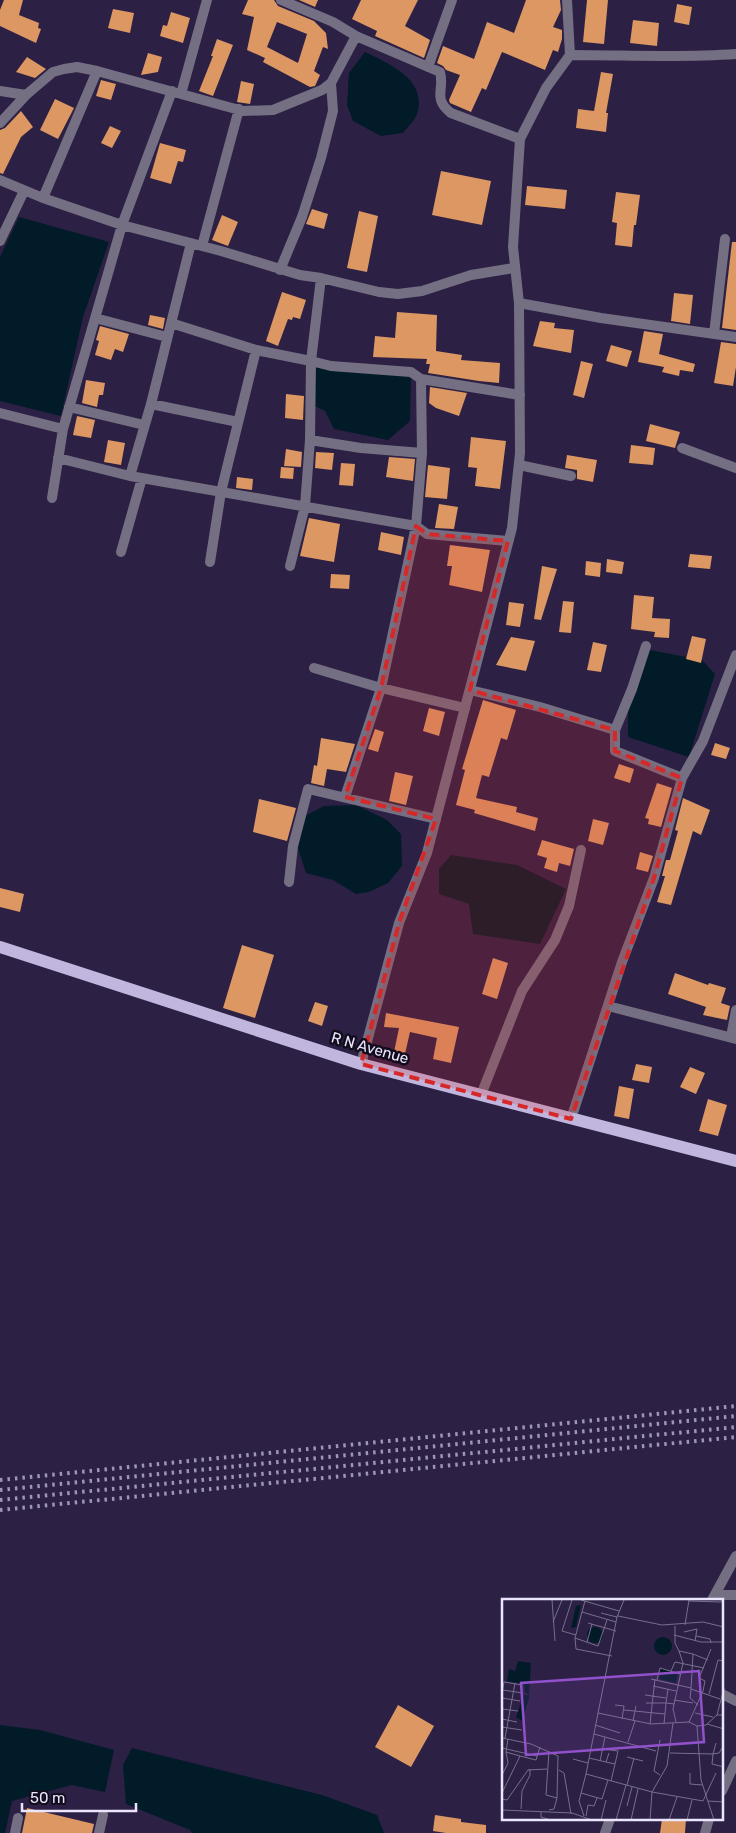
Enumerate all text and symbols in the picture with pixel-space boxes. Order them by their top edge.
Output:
street label: R N Avenue [329,1028,411,1068]
inset map [502,1599,724,1820]
scale bar [22,1780,136,1812]
text: 50 m [30,1789,65,1807]

